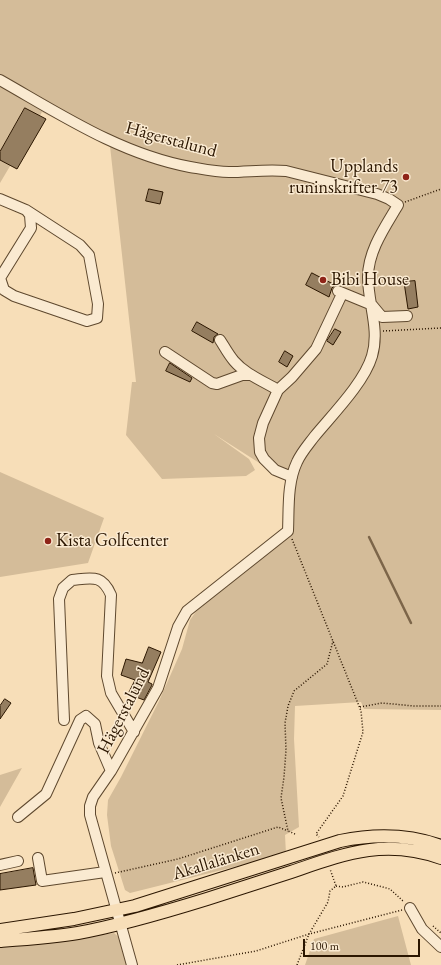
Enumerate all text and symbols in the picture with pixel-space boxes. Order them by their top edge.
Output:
street label: Hägerstalund [123,117,219,163]
place label: Upplands runinskrifter 73 [289,156,398,198]
marker: Upplands runinskrifter 73 [401,172,411,182]
place label: Bibi House [331,269,409,291]
marker: Bibi House [318,275,328,285]
place label: Kista Golfcenter [56,530,168,552]
marker: Kista Golfcenter [43,536,53,546]
street label: Hägerstalund [93,664,155,758]
street label: Akallalänken [170,839,262,885]
scale bar [305,931,422,957]
text: 100 m [310,938,339,954]

